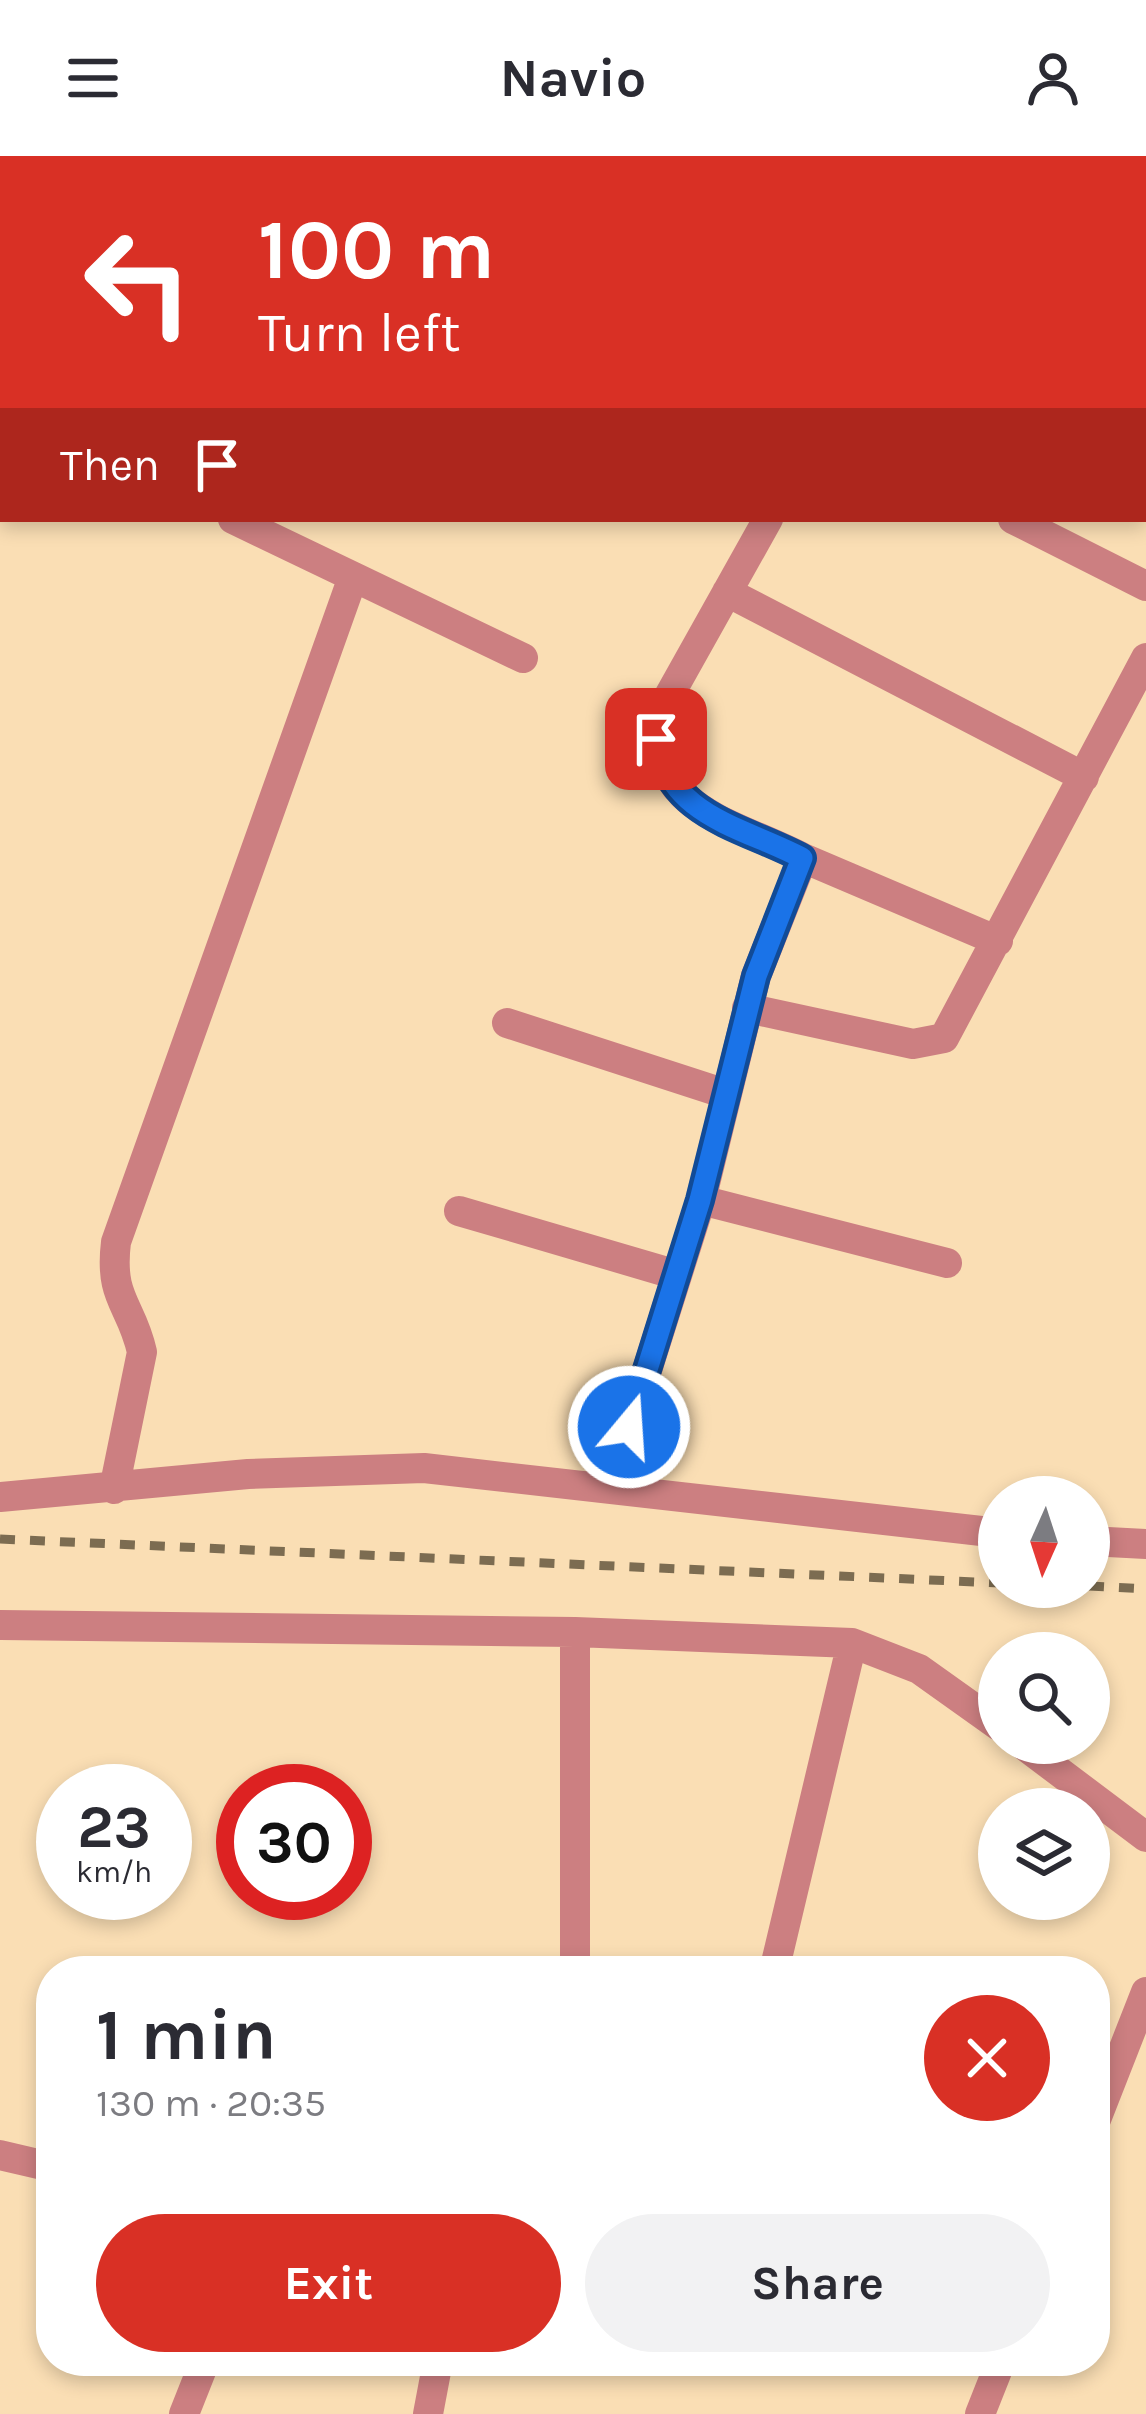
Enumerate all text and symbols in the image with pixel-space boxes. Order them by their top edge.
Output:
icon: menu [60,45,126,111]
icon: person [1020,45,1086,111]
text: Navio [500,46,646,110]
text: 100 m [258,201,495,299]
icon: left [60,204,216,360]
text: Turn left [258,301,461,365]
icon: arrive [184,432,250,498]
text: Then [60,439,160,491]
pin [605,688,707,790]
icon: arrive [623,706,689,772]
position arrow [566,1364,692,1490]
north arrow [978,1476,1110,1608]
map controls [978,1476,1110,1920]
button: search [978,1632,1110,1764]
speed limit sign: 30 [216,1764,372,1920]
button: layers [978,1788,1110,1920]
text: 23 [77,1792,151,1862]
text: km/h [76,1854,152,1890]
text: 1 min [96,1993,277,2077]
button: close [924,1995,1050,2121]
text: 130 m · 20:35 [96,2080,326,2126]
button: Exit [96,2214,561,2352]
button: Share [585,2214,1050,2352]

